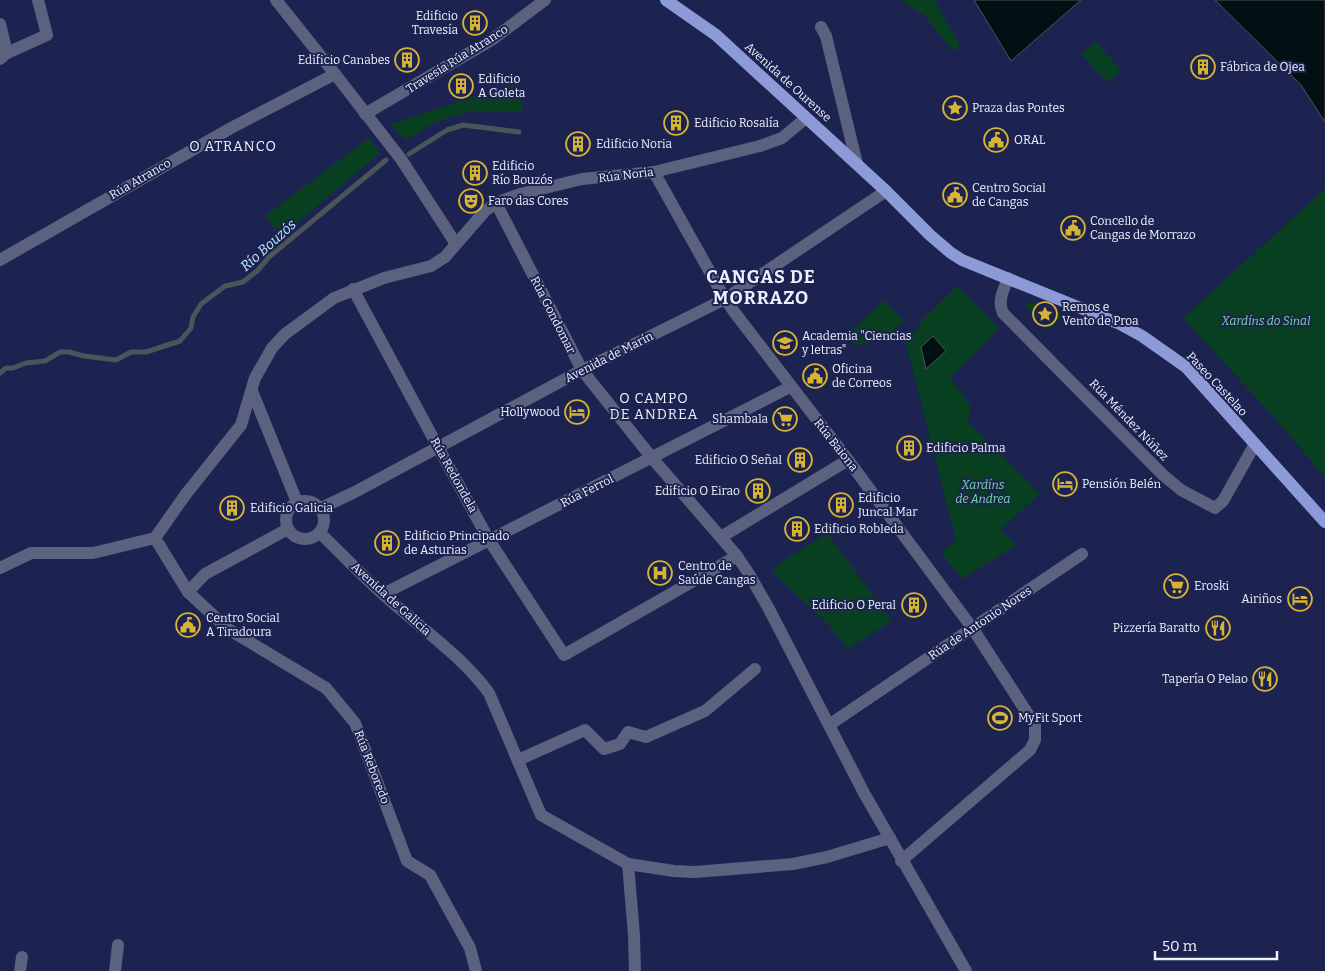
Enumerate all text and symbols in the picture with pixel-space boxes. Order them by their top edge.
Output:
place label: Edificio Travesía [412,9,458,37]
building icon: Edificio Travesía [462,10,488,36]
street label: Travesía Rúa Atranco [404,22,510,96]
street label: Avenida de Ourense [742,39,834,125]
building icon: Edificio Canabes [394,47,420,73]
place label: Edificio Canabes [298,53,390,67]
building icon: Fábrica de Ojea [1190,54,1216,80]
place label: Fábrica de Ojea [1220,60,1305,74]
place label: Edificio A Goleta [478,72,526,100]
building icon: Edificio A Goleta [448,73,474,99]
place icon: Praza das Pontes [942,95,968,121]
place label: Praza das Pontes [972,101,1065,115]
building icon: Edificio Rosalía [663,110,689,136]
place label: Edificio Rosalía [694,116,779,130]
public building icon: ORAL [983,127,1009,153]
building icon: Edificio Noria [565,131,591,157]
place label: ORAL [1014,133,1046,147]
place label: Edificio Noria [596,137,672,151]
district label: O ATRANCO [189,138,277,155]
street label: Rúa Atranco [107,156,173,202]
place label: Edificio Río Bouzós [492,159,553,187]
building icon: Edificio Río Bouzós [462,160,488,186]
street label: Rúa Noria [598,165,655,185]
place label: Centro Social de Cangas [972,181,1046,209]
public building icon: Centro Social de Cangas [942,182,968,208]
theatre icon: Faro das Cores [458,188,484,214]
place label: Faro das Cores [488,194,569,208]
place label: Concello de Cangas de Morrazo [1090,214,1196,242]
public building icon: Concello de Cangas de Morrazo [1060,215,1086,241]
water label: Río Bouzós [237,216,300,275]
district label: CANGAS DE MORRAZO [706,266,816,309]
street label: Rúa Gondomar [528,274,579,357]
place label: Remos e Vento de Proa [1062,300,1139,328]
place icon: Remos e Vento de Proa [1032,301,1058,327]
park label: Xardíns do Sinal [1221,314,1310,328]
street label: Avenida de Marín [563,329,656,385]
place label: Academia "Ciencias y letras" [801,329,912,357]
school or university icon: Academia "Ciencias y letras" [772,330,798,356]
street label: Paseo Castelao [1184,349,1250,419]
place label: Oficina de Correos [832,362,892,390]
public building icon: Oficina de Correos [802,363,828,389]
street label: Rúa Méndez Núñez [1087,376,1172,464]
district label: O CAMPO DE ANDREA [610,390,698,423]
hotel icon: Hollywood [564,399,590,425]
place label: Hollywood [500,405,560,419]
supermarket icon: Shambala [772,406,798,432]
place label: Shambala [712,412,768,426]
street label: Rúa Baiona [811,416,861,474]
street label: Rúa Redondela [428,435,481,515]
building icon: Edificio Palma [896,435,922,461]
place label: Edificio Palma [926,441,1006,455]
building icon: Edificio O Señal [787,447,813,473]
place label: Edificio O Señal [695,453,783,467]
street label: Rúa Ferrol [558,471,616,510]
hotel icon: Pensión Belén [1052,471,1078,497]
place label: Pensión Belén [1082,477,1162,491]
building icon: Edificio O Eirao [745,478,771,504]
park label: Xardíns de Andrea [955,478,1011,506]
place label: Edificio O Eirao [655,484,740,498]
place label: Edificio Juncal Mar [857,491,918,519]
building icon: Edificio Juncal Mar [828,492,854,518]
building icon: Edificio Galicia [219,495,245,521]
place label: Edificio Galicia [250,501,333,515]
building icon: Edificio Robleda [784,516,810,542]
place label: Edificio Robleda [814,522,904,536]
place label: Edificio Principado de Asturias [404,529,509,557]
building icon: Edificio Principado de Asturias [374,530,400,556]
place label: Centro de Saúde Cangas [678,559,756,587]
street label: Avenida de Galicia [348,560,434,639]
hospital icon: Centro de Saúde Cangas [647,560,673,586]
supermarket icon: Eroski [1163,573,1189,599]
place label: Eroski [1194,579,1230,593]
street label: Rúa de Antonio Nores [926,583,1034,663]
hotel icon: Airiños [1287,586,1313,612]
building icon: Edificio O Peral [901,592,927,618]
place label: Airiños [1241,592,1282,606]
place label: Edificio O Peral [811,598,897,612]
place label: Centro Social A Tiradoura [206,611,280,639]
public building icon: Centro Social A Tiradoura [175,612,201,638]
restaurant icon: Pizzería Baratto [1205,615,1231,641]
place label: Pizzería Baratto [1113,621,1200,635]
restaurant icon: Tapería O Pelao [1252,666,1278,692]
place label: Tapería O Pelao [1162,672,1248,686]
sports icon: MyFit Sport [987,705,1013,731]
place label: MyFit Sport [1018,711,1083,725]
street label: Rúa Reboredo [352,728,393,806]
scale bar [1155,928,1278,960]
text: 50 m [1162,937,1198,955]

